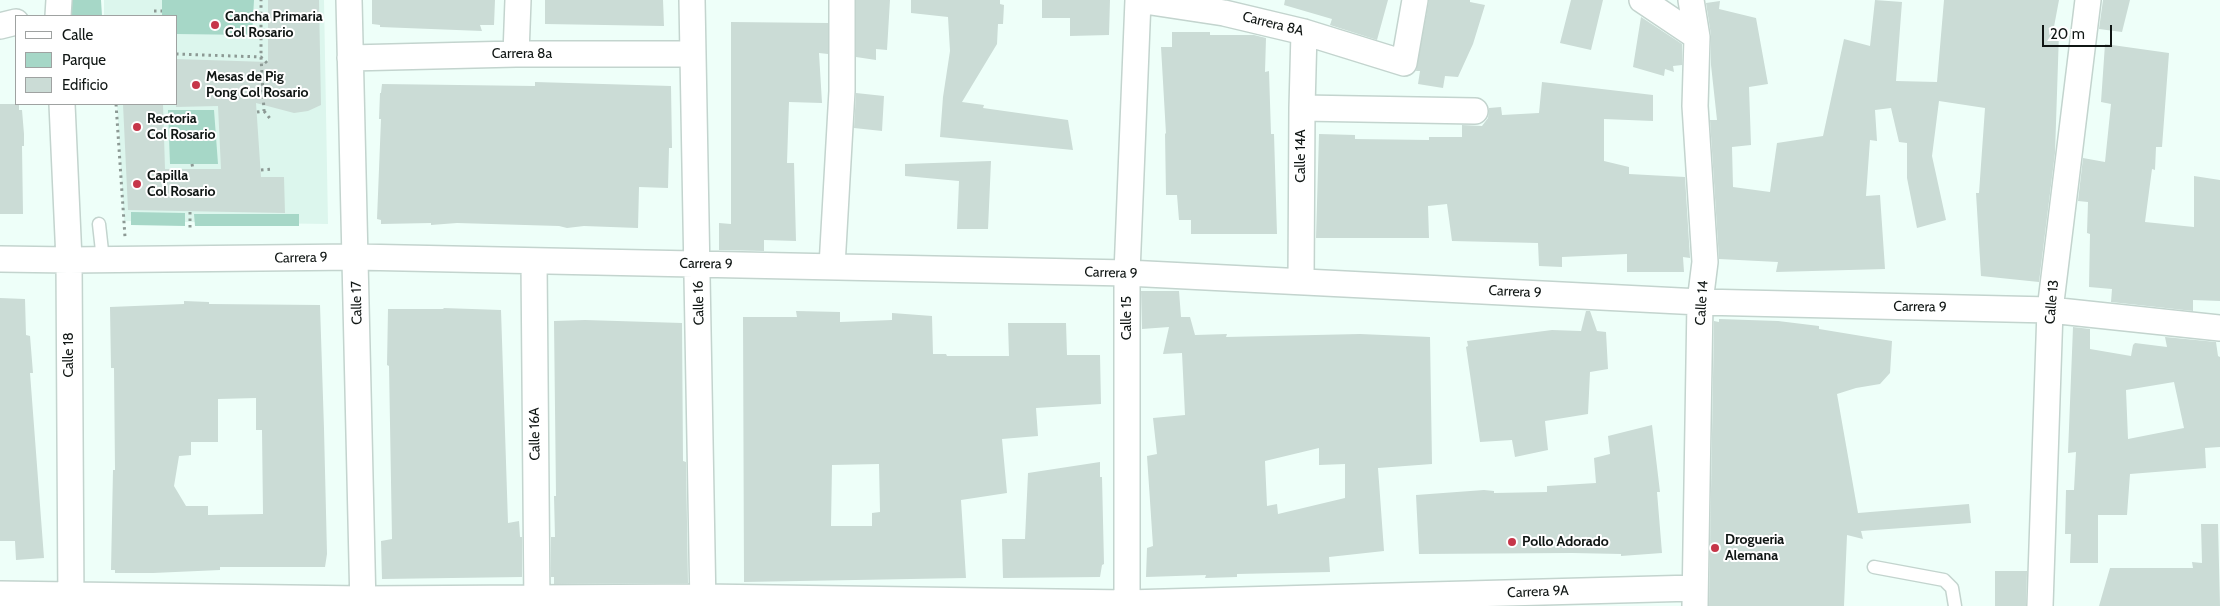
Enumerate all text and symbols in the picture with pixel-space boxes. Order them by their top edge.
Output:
street label: Carrera 8A [1241,8,1305,40]
place label: Cancha Primaria Col Rosario [225,9,323,41]
legend [15,15,178,105]
scale bar [2045,15,2115,47]
marker: Cancha Primaria Col Rosario [209,19,221,31]
text: 20 m [2050,25,2085,43]
text: Calle [62,26,93,44]
street label: Carrera 8a [492,46,552,62]
text: Parque [62,51,106,69]
place label: Mesas de Pig Pong Col Rosario [206,69,309,102]
text: Edificio [62,76,108,94]
marker: Mesas de Pig Pong Col Rosario [190,79,202,91]
place label: Rectoria Col Rosario [147,111,216,144]
marker: Rectoria Col Rosario [131,121,143,133]
street label: Calle 14A [1293,129,1309,183]
place label: Capilla Col Rosario [147,168,216,200]
marker: Capilla Col Rosario [131,178,143,190]
street label: Carrera 9 [274,249,328,267]
street label: Carrera 9 [679,255,733,273]
street label: Carrera 9 [1084,264,1138,282]
street label: Calle 13 [2042,279,2062,325]
street label: Calle 16 [690,280,708,326]
street label: Calle 14 [1692,280,1712,326]
street label: Calle 17 [348,281,366,325]
street label: Carrera 9 [1488,282,1542,302]
street label: Calle 15 [1119,296,1135,340]
street label: Carrera 9 [1893,298,1947,316]
street label: Calle 18 [61,332,77,378]
street label: Calle 16A [526,407,544,461]
place label: Drogueria Alemana [1725,532,1784,564]
place label: Pollo Adorado [1522,534,1609,550]
marker: Pollo Adorado [1506,536,1518,548]
marker: Drogueria Alemana [1709,542,1721,554]
street label: Carrera 9A [1507,583,1569,601]

